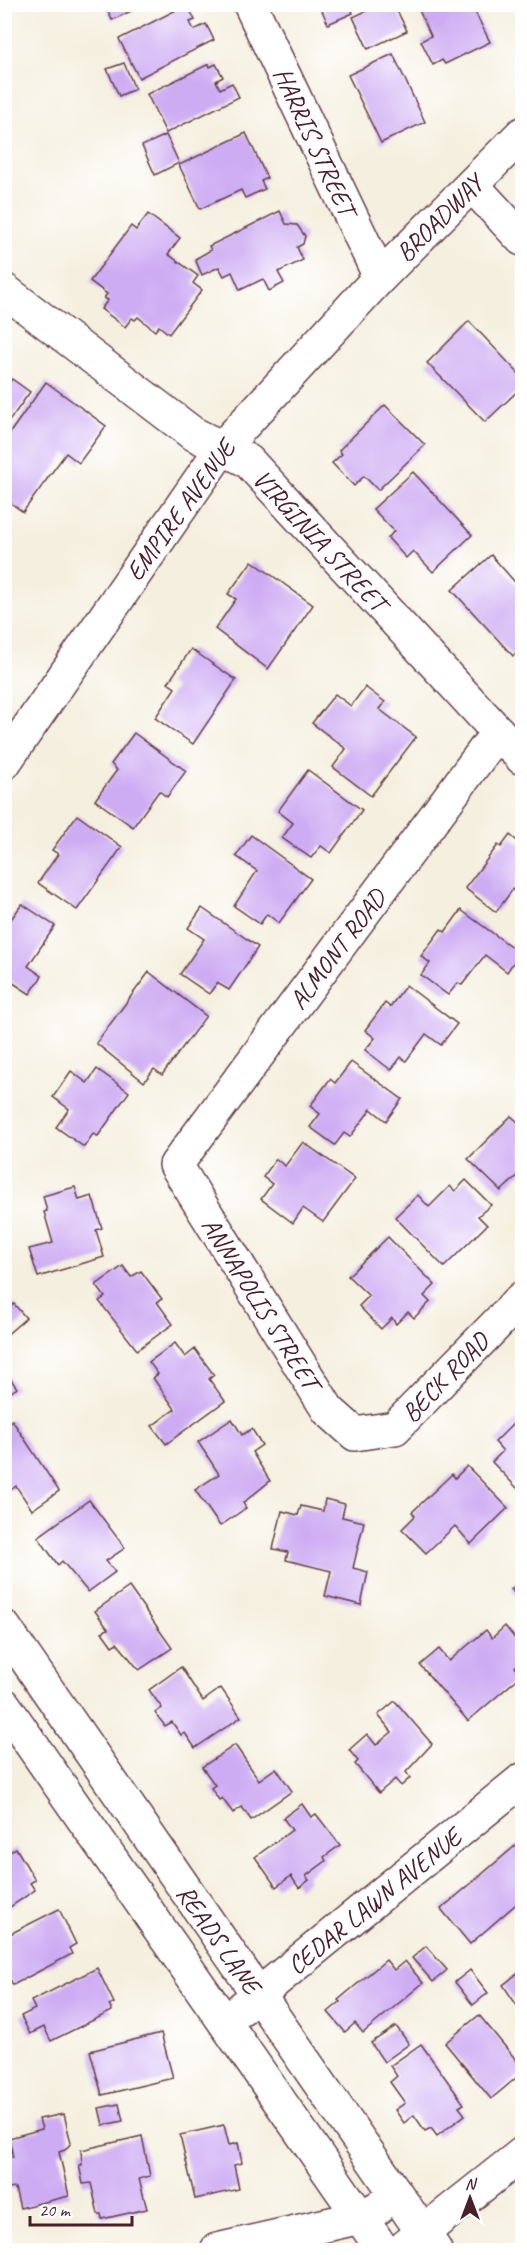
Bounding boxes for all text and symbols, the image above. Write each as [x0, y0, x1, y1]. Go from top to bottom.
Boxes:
street label: HARRIS STREET [266, 62, 366, 226]
street label: BROADWAY [389, 165, 493, 269]
street label: EMPIRE AVENUE [118, 431, 245, 587]
street label: VIRGINIA STREET [246, 463, 398, 623]
street label: ALMONT ROAD [282, 880, 395, 1016]
street label: ANNAPOLIS STREET [194, 1211, 331, 1402]
street label: BECK ROAD [394, 1324, 498, 1429]
street label: CEDAR LAWN AVENUE [281, 1819, 471, 1982]
street label: READS LANE [169, 1878, 270, 2003]
north arrow [440, 2168, 500, 2228]
text: N [465, 2174, 478, 2194]
scale bar [30, 2189, 132, 2227]
text: 20 m [39, 2199, 72, 2221]

